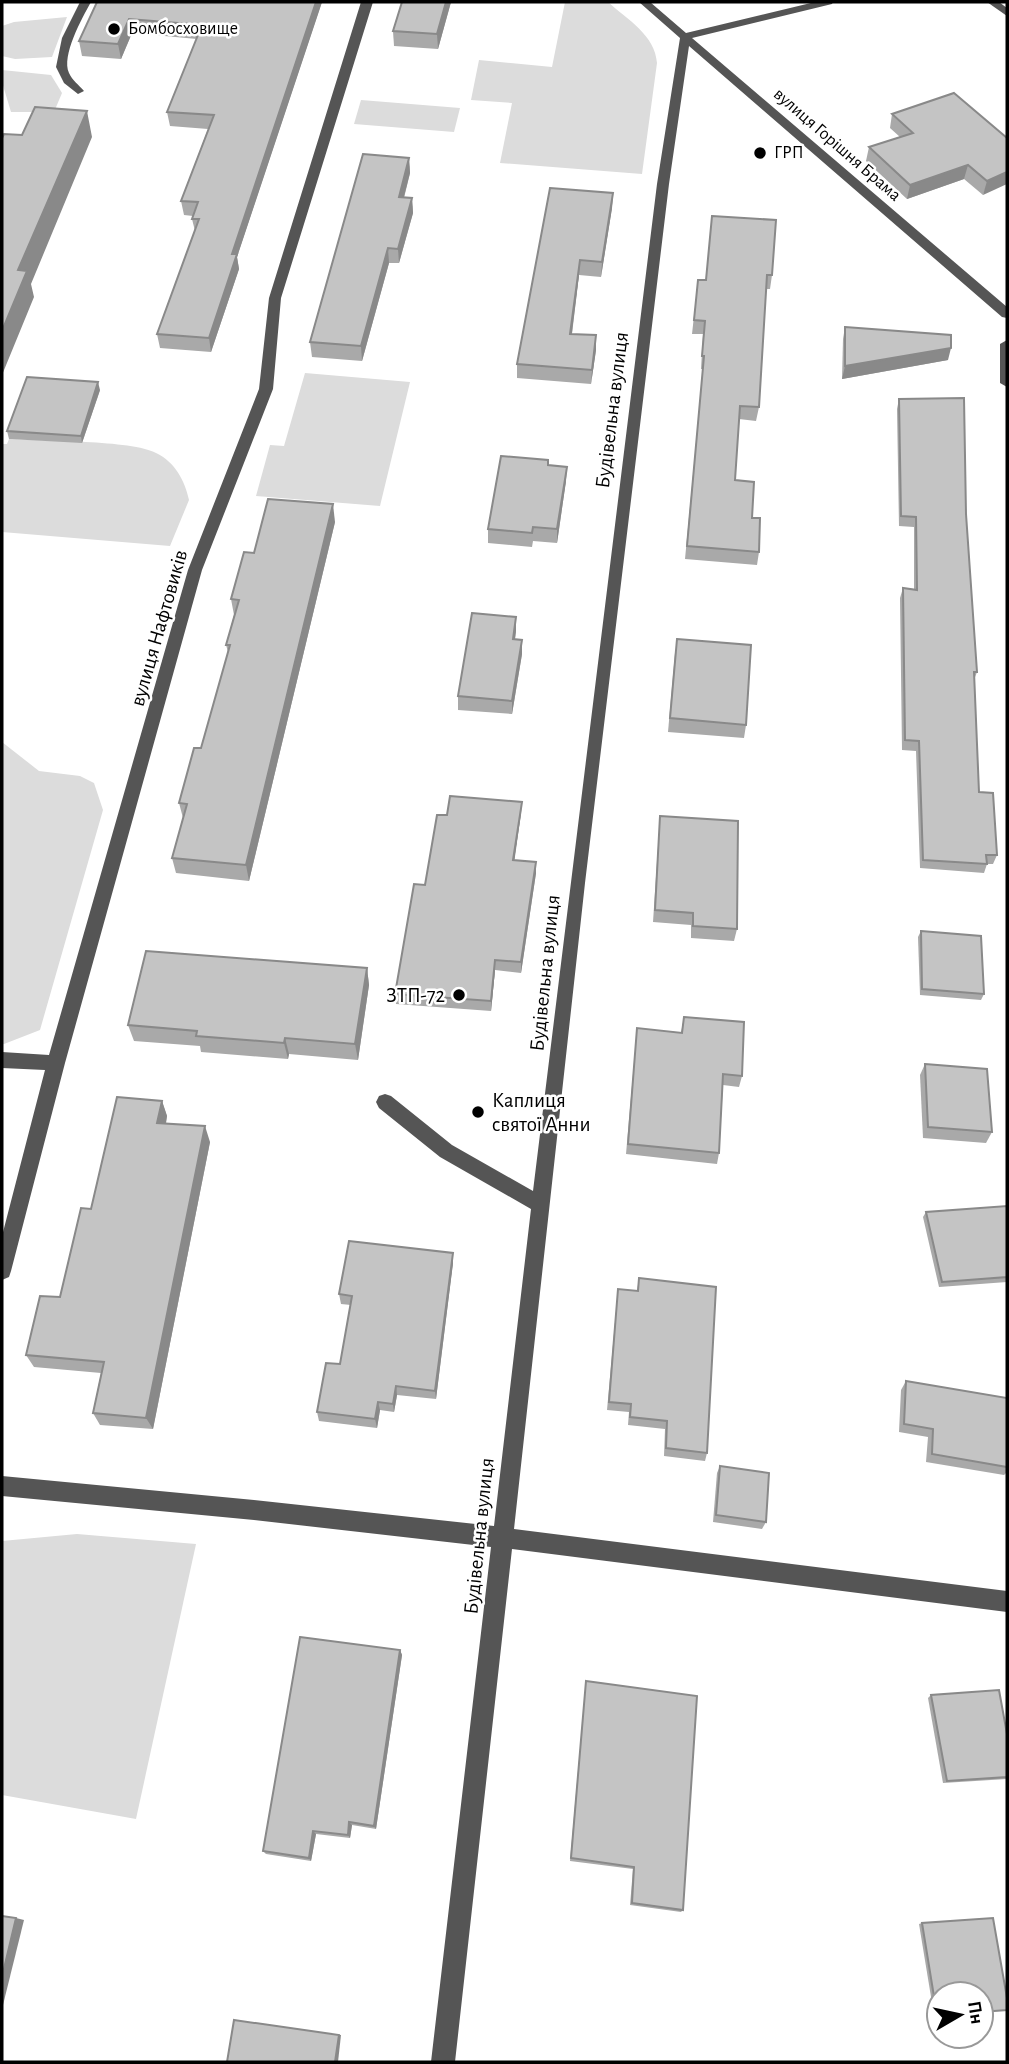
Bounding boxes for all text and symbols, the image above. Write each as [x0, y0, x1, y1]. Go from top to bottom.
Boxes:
place label: Бомбосховище [128, 19, 238, 38]
marker: Бомбосховище [106, 21, 122, 37]
street label: вулиця Горішня Брама [770, 85, 904, 205]
place label: ГРП [774, 144, 804, 162]
marker: ГРП [752, 145, 768, 161]
street label: Будівельна вулиця [592, 331, 632, 489]
street label: вулиця Нафтовиків [127, 547, 191, 709]
street label: Будівельна вулиця [526, 894, 564, 1052]
place label: ЗТП-72 [386, 985, 445, 1006]
marker: ЗТП-72 [451, 987, 467, 1003]
place label: Каплиця святої Анни [492, 1090, 591, 1135]
marker: Каплиця святої Анни [470, 1104, 486, 1120]
street label: Будівельна вулиця [460, 1457, 498, 1615]
north arrow [925, 1980, 995, 2050]
text: Пн [964, 2000, 987, 2026]

